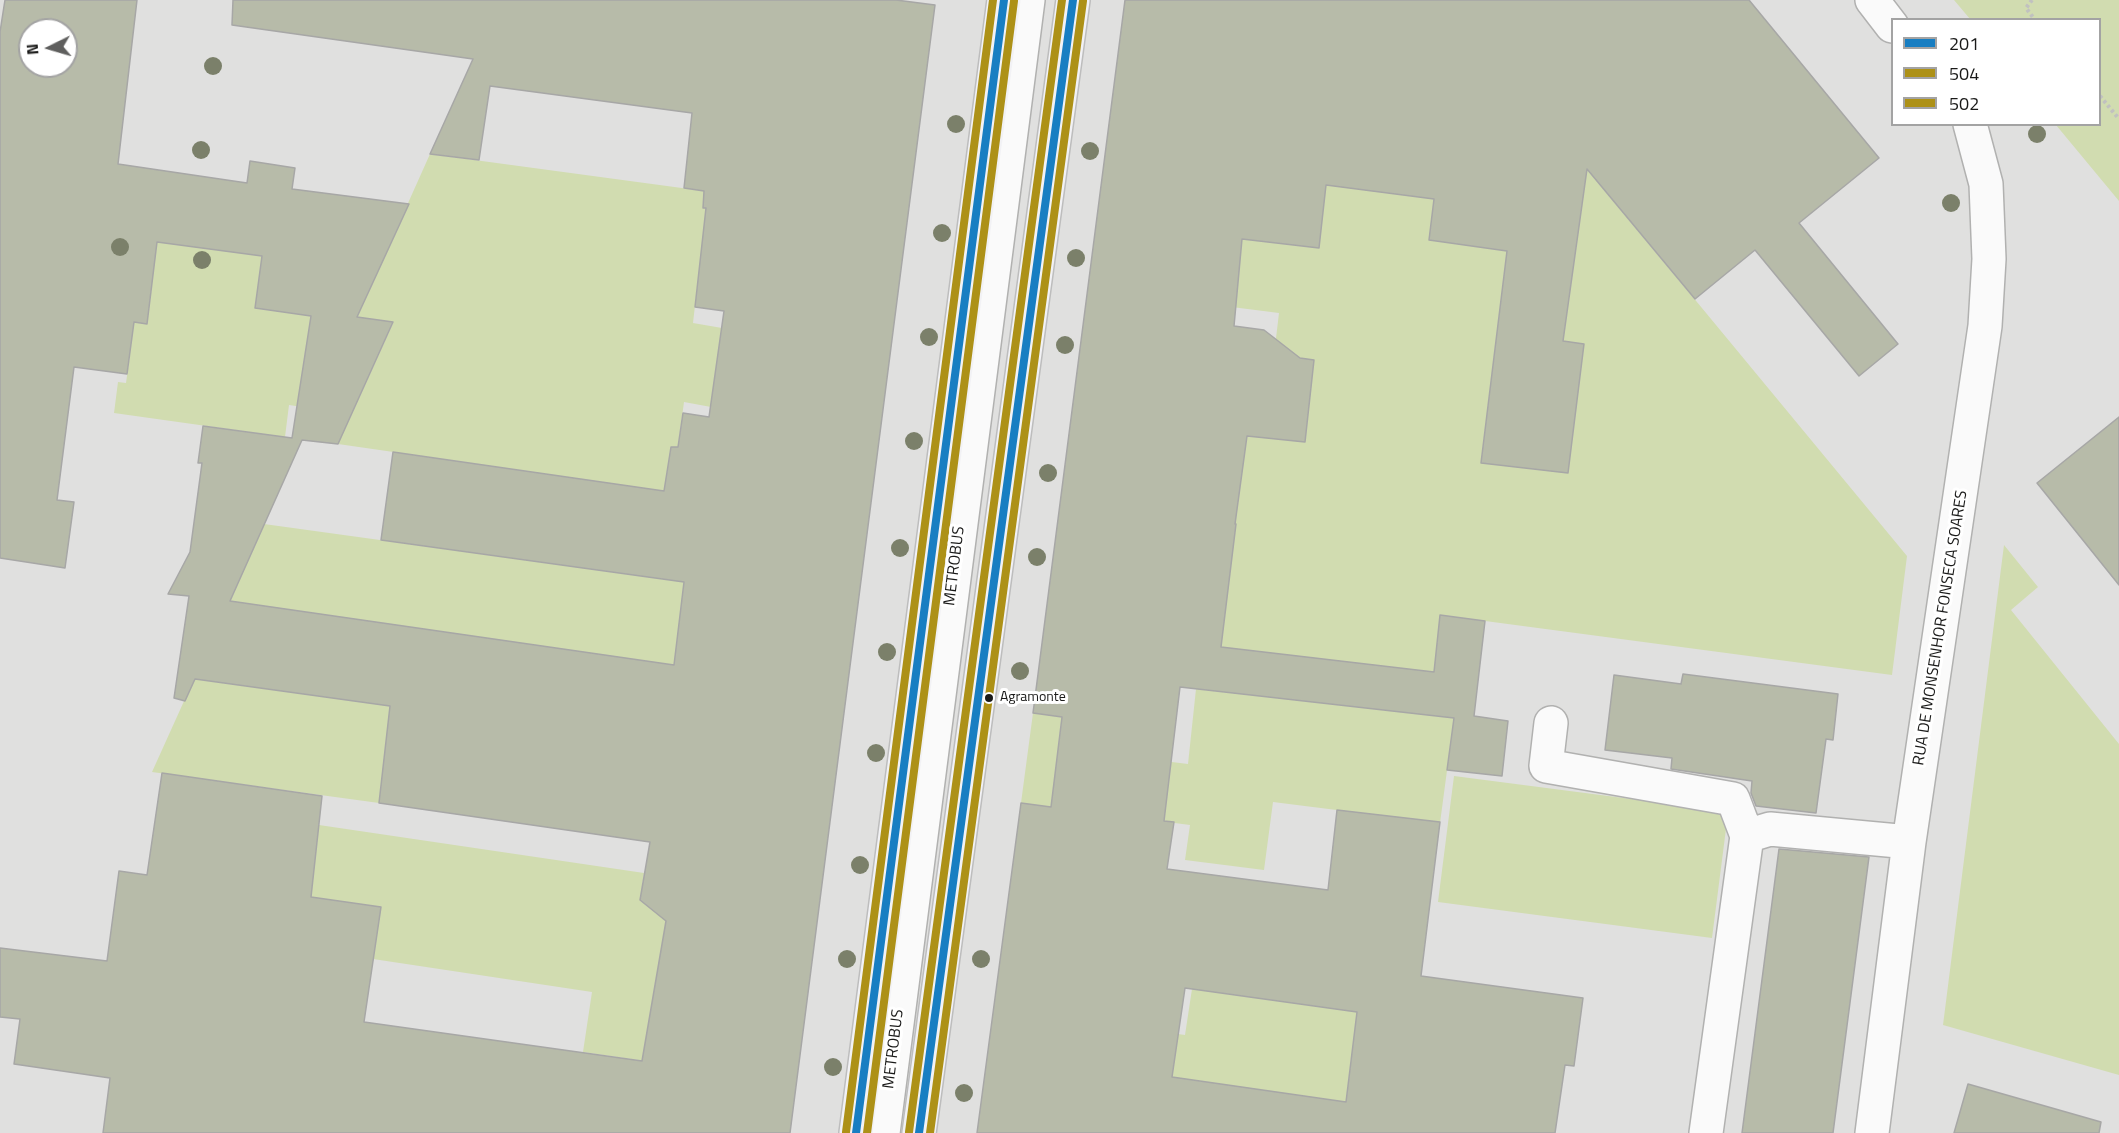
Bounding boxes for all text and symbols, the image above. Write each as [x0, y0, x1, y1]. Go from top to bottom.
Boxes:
north arrow [18, 18, 78, 78]
legend [1891, 18, 2101, 126]
text: 201 [1949, 30, 1979, 57]
text: N [20, 43, 44, 56]
text: 504 [1949, 60, 1979, 87]
text: 502 [1949, 90, 1979, 117]
street label: RUA DE MONSENHOR FONSECA SOARES [1910, 489, 1972, 767]
street label: METROBUS [941, 525, 969, 607]
place label: Agramonte [1000, 690, 1066, 706]
marker: Agramonte [983, 692, 995, 704]
street label: METROBUS [880, 1008, 908, 1090]

